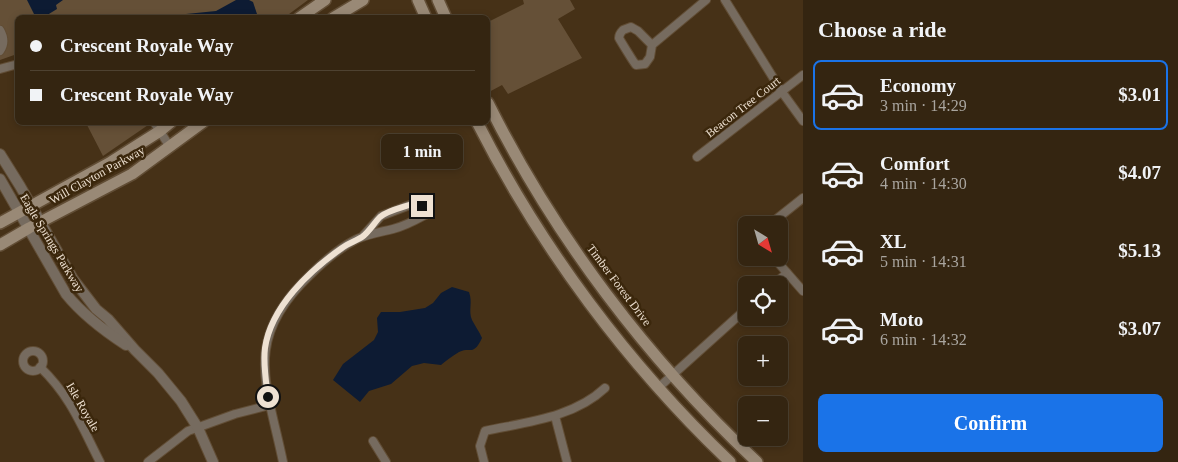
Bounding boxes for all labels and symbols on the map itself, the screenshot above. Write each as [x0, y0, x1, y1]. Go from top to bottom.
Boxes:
street label: Beacon Tree Court [703, 73, 784, 140]
callout: 1 min [381, 134, 463, 168]
street label: Will Clayton Parkway [47, 143, 147, 207]
street label: Eagle Springs Parkway [17, 191, 87, 295]
route end [411, 195, 433, 217]
north arrow [738, 216, 788, 266]
street label: Timber Forest Drive [584, 242, 654, 328]
street label: Isle Royale [63, 380, 103, 434]
route start [257, 386, 279, 408]

